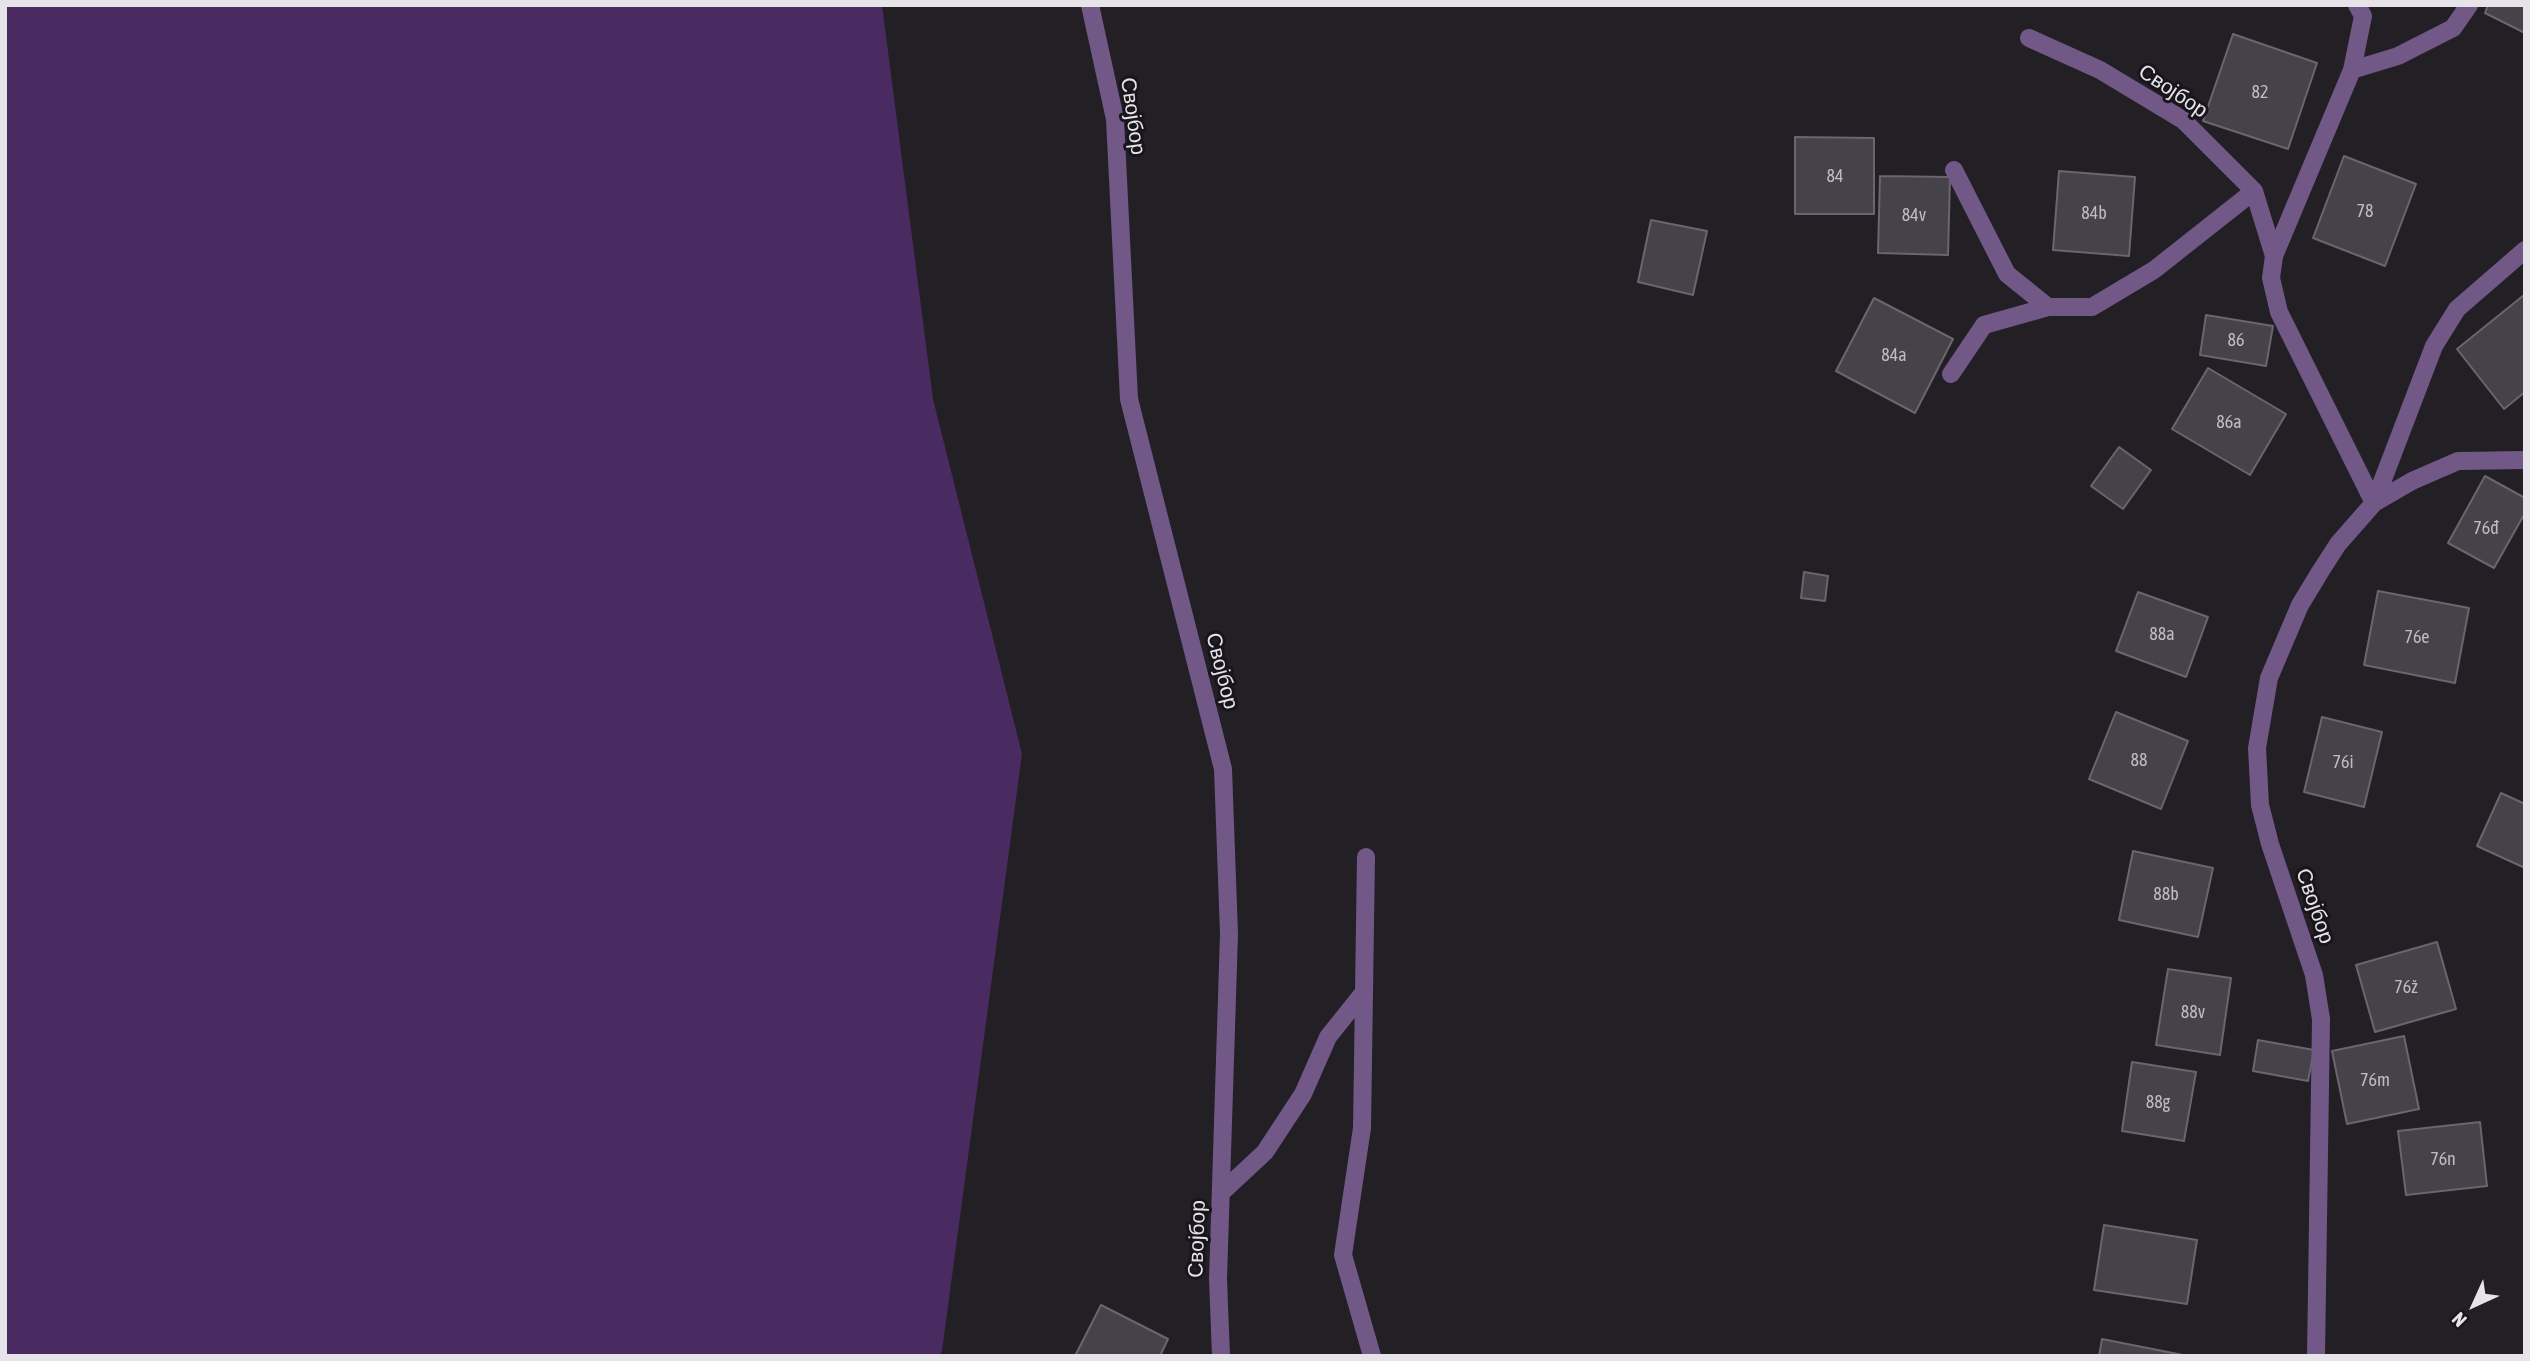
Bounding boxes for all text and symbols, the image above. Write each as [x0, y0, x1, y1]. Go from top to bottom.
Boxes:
street label: Својбор [2134, 59, 2212, 123]
street label: Својбор [1115, 76, 1151, 156]
house number: 82 [2252, 81, 2268, 103]
house number: 84 [1827, 165, 1843, 187]
house number: 78 [2357, 200, 2373, 222]
house number: 84b [2081, 202, 2107, 224]
house number: 84v [1902, 204, 1926, 226]
house number: 86 [2228, 329, 2244, 351]
house number: 84a [1881, 344, 1907, 366]
house number: 86a [2216, 411, 2242, 433]
house number: 76đ [2473, 517, 2499, 539]
house number: 88a [2149, 623, 2175, 645]
house number: 76e [2404, 626, 2430, 648]
street label: Својбор [1200, 630, 1244, 712]
house number: 88 [2131, 749, 2147, 771]
house number: 76i [2332, 751, 2354, 773]
street label: Својбор [2290, 865, 2340, 947]
house number: 88b [2153, 883, 2179, 905]
house number: 76ž [2394, 976, 2418, 998]
house number: 88v [2181, 1001, 2205, 1023]
house number: 76m [2360, 1069, 2390, 1091]
house number: 88g [2146, 1091, 2170, 1113]
house number: 76n [2430, 1148, 2456, 1170]
street label: Својбор [1183, 1200, 1211, 1278]
north arrow [2439, 1270, 2509, 1340]
text: N [2447, 1308, 2471, 1332]

